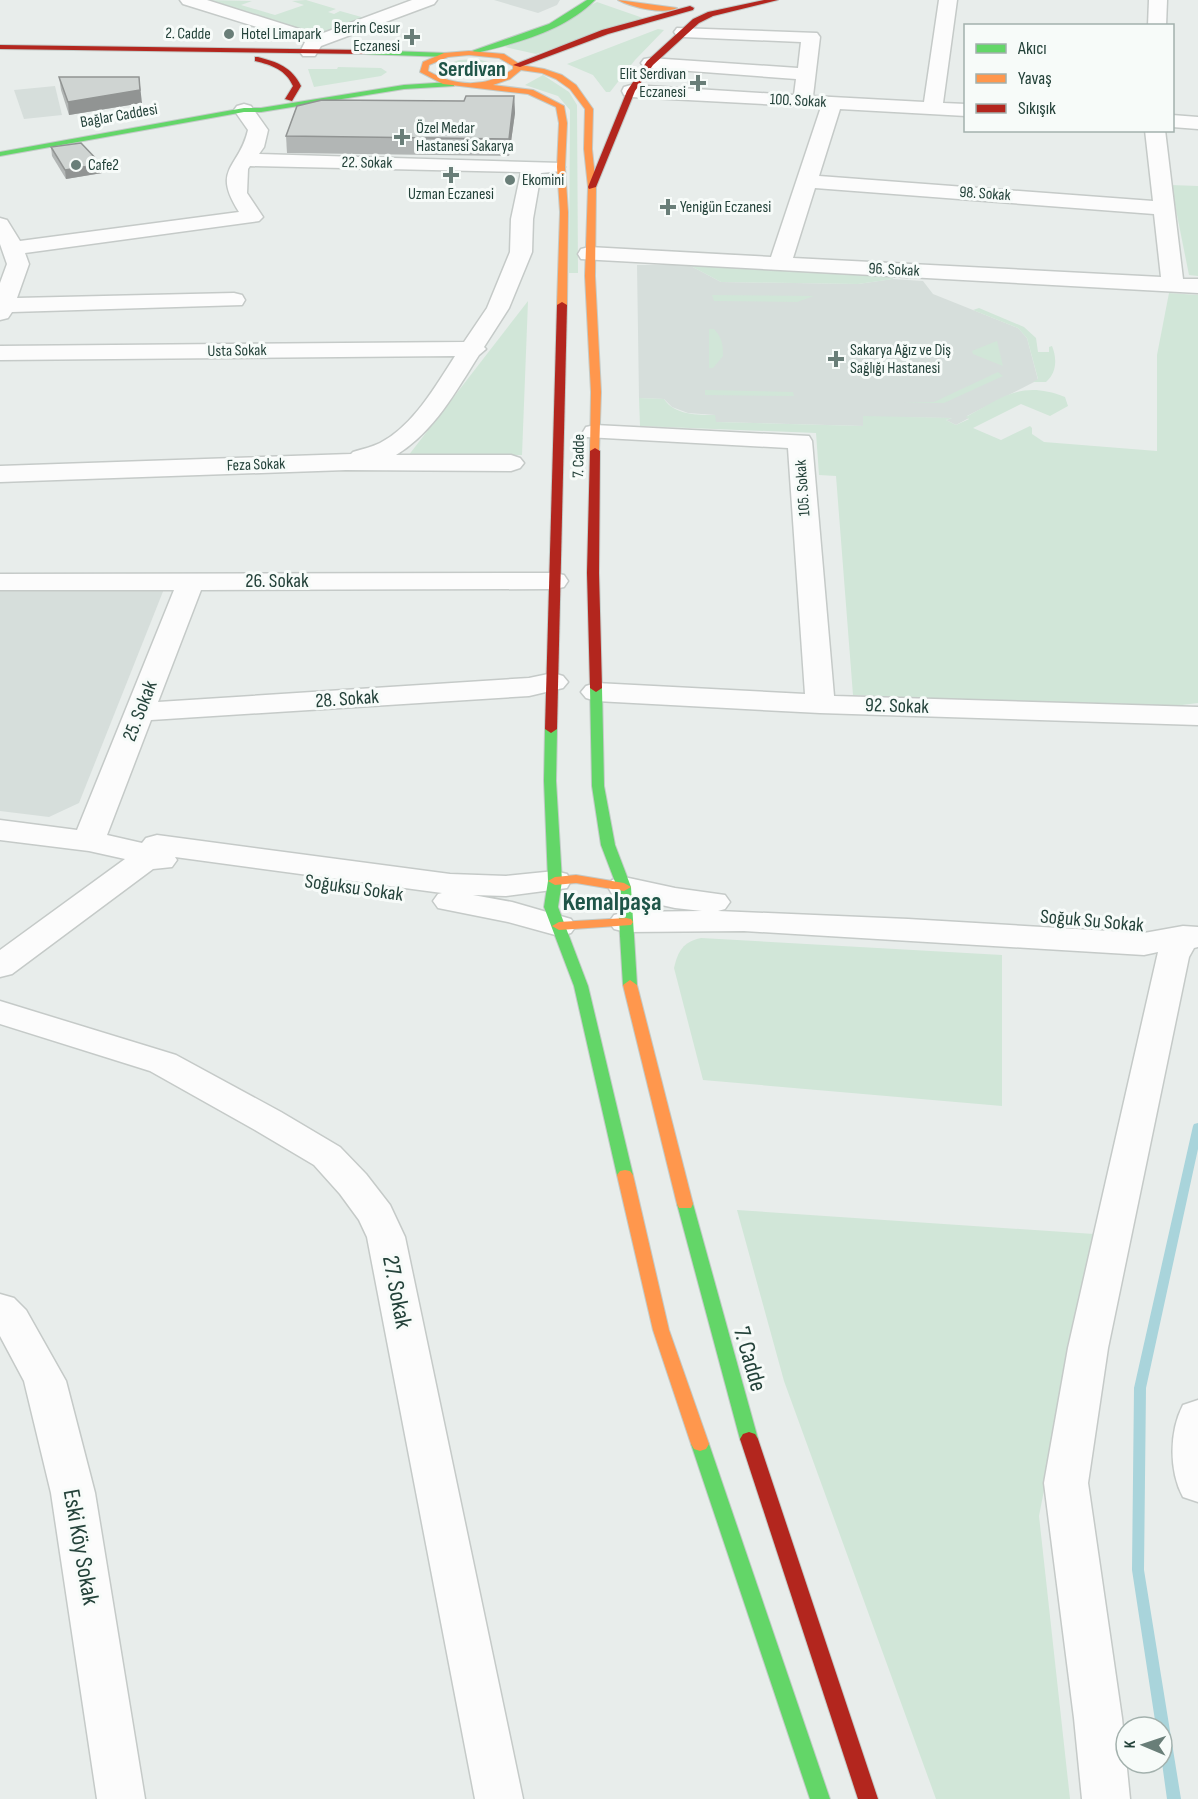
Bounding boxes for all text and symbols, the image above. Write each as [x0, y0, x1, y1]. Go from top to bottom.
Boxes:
place label: Berrin Cesur Eczanesi [334, 19, 400, 56]
street label: 2. Cadde [165, 24, 211, 44]
legend [964, 24, 1174, 132]
place label: Hotel Limapark [241, 25, 321, 44]
marker: Hotel Limapark [222, 27, 236, 41]
marker: Berrin Cesur Eczanesi [405, 30, 419, 44]
text: Akıcı [1017, 38, 1047, 59]
district label: Serdivan [438, 56, 506, 83]
place label: Elit Serdivan Eczanesi [619, 65, 686, 102]
text: Yavaş [1018, 68, 1052, 89]
marker: Elit Serdivan Eczanesi [691, 76, 705, 90]
street label: 100. Sokak [769, 90, 827, 112]
text: Sıkışık [1018, 98, 1056, 119]
street label: Bağlar Caddesi [79, 100, 159, 132]
place label: Özel Medar Hastanesi Sakarya [416, 119, 514, 156]
marker: Özel Medar Hastanesi Sakarya [393, 128, 411, 146]
street label: 22. Sokak [342, 153, 392, 173]
place label: Cafe2 [88, 156, 119, 175]
marker: Cafe2 [69, 158, 83, 172]
marker: Uzman Eczanesi [444, 168, 458, 182]
place label: Ekomini [522, 171, 564, 190]
marker: Ekomini [503, 173, 517, 187]
street label: 98. Sokak [959, 183, 1011, 205]
place label: Uzman Eczanesi [408, 185, 494, 204]
place label: Yenigün Eczanesi [680, 198, 771, 217]
marker: Yenigün Eczanesi [661, 200, 675, 214]
street label: 96. Sokak [868, 259, 920, 281]
street label: Usta Sokak [207, 341, 267, 361]
place label: Sakarya Ağız ve Diş Sağlığı Hastanesi [850, 341, 951, 378]
marker: Sakarya Ağız ve Diş Sağlığı Hastanesi [827, 350, 845, 368]
street label: 7. Cadde [569, 434, 589, 478]
street label: Feza Sokak [226, 454, 286, 476]
street label: 105. Sokak [792, 459, 814, 517]
street label: 26. Sokak [245, 569, 309, 593]
street label: 25. Sokak [118, 677, 163, 745]
street label: 28. Sokak [314, 685, 380, 713]
street label: 92. Sokak [865, 693, 930, 719]
street label: Soğuksu Sokak [303, 869, 405, 907]
district label: Kemalpaşa [562, 887, 662, 918]
street label: Soğuk Su Sokak [1039, 905, 1145, 938]
street label: 27. Sokak [376, 1253, 418, 1331]
street label: 7. Cadde [727, 1323, 773, 1395]
street label: Eski Köy Sokak [57, 1487, 105, 1607]
north arrow [1114, 1715, 1174, 1775]
text: K [1121, 1740, 1140, 1749]

